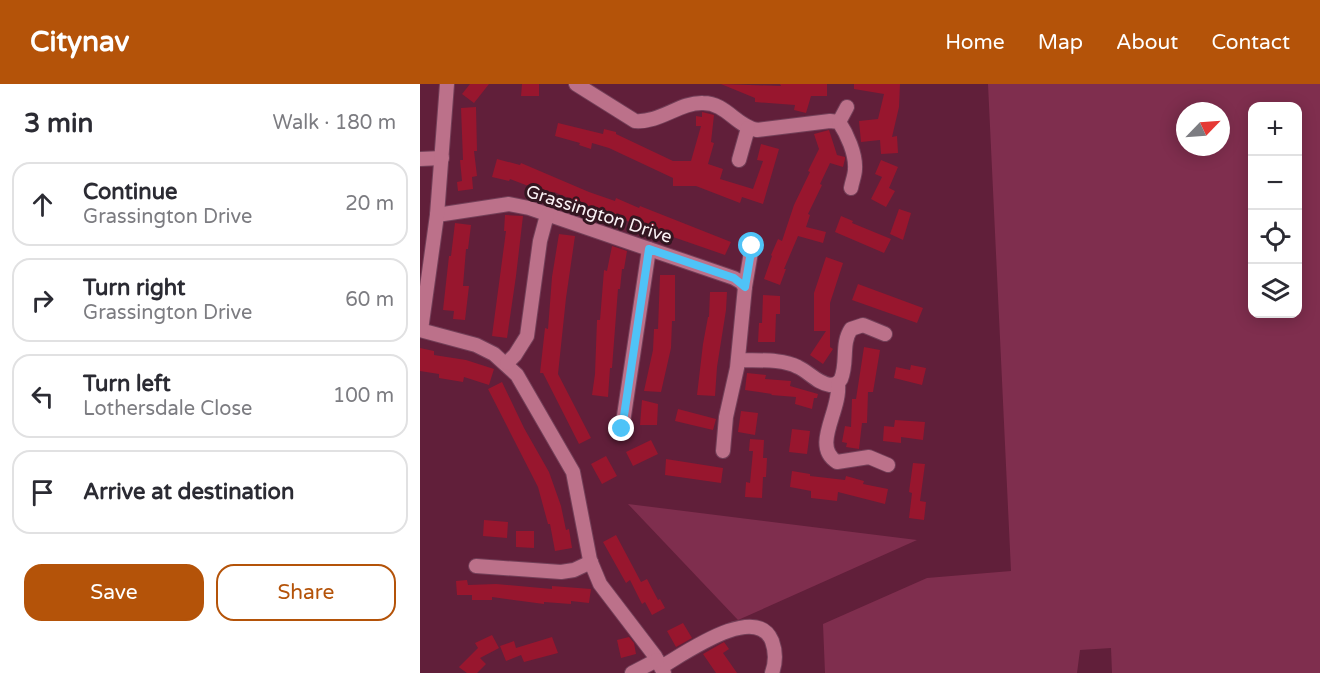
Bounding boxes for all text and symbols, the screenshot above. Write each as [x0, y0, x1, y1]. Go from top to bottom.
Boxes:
text: Citynav [30, 25, 129, 59]
text: Home [945, 30, 1005, 55]
text: Map [1038, 30, 1083, 55]
text: About [1116, 30, 1178, 55]
text: Contact [1211, 30, 1290, 55]
north arrow [1176, 102, 1230, 156]
map controls [1248, 102, 1302, 318]
button: + [1248, 102, 1302, 156]
text: 3 min [24, 108, 93, 139]
text: Walk · 180 m [273, 111, 396, 135]
button: − [1248, 156, 1302, 210]
text: Continue [83, 179, 178, 205]
street label: Grassington Drive [523, 180, 675, 248]
icon: ahead [26, 188, 59, 221]
text: 20 m [345, 192, 394, 216]
text: Grassington Drive [83, 205, 252, 229]
button: locate [1248, 210, 1302, 264]
route start [738, 232, 764, 258]
button: layers [1248, 264, 1302, 318]
text: Turn right [83, 275, 185, 301]
icon: right [26, 284, 59, 317]
text: 60 m [345, 288, 394, 312]
text: Grassington Drive [83, 301, 252, 325]
text: Turn left [83, 371, 171, 397]
icon: left [26, 380, 59, 413]
text: 100 m [333, 384, 394, 408]
text: Lothersdale Close [83, 397, 252, 421]
route end [608, 415, 634, 441]
icon: arrive [26, 476, 59, 509]
text: Arrive at destination [83, 479, 294, 505]
button: Save [24, 564, 204, 621]
button: Share [216, 564, 396, 621]

